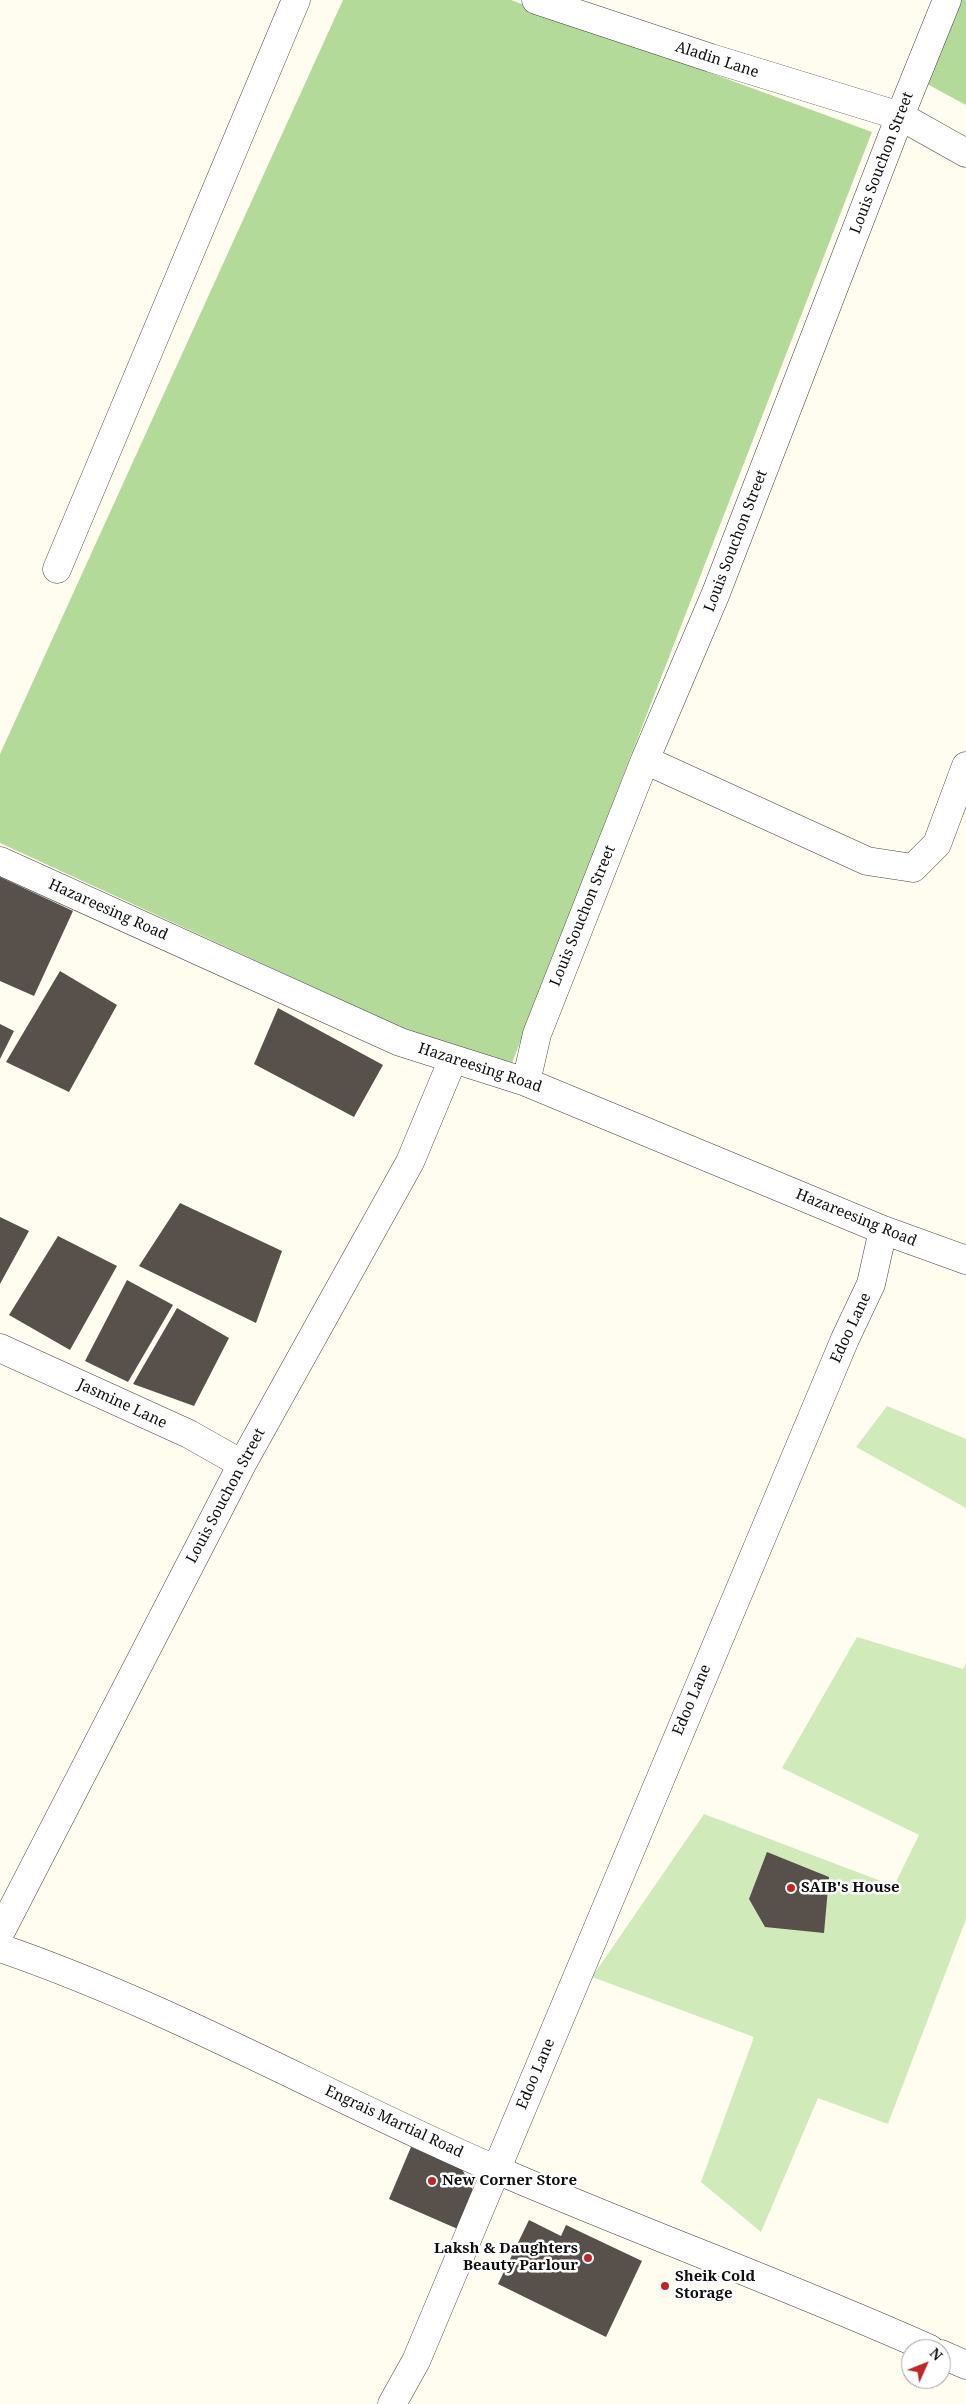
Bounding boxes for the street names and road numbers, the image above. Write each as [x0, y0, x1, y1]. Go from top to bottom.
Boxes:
street label: Aladin Lane [673, 38, 761, 82]
street label: Louis Souchon Street [847, 90, 917, 236]
street label: Louis Souchon Street [701, 468, 771, 614]
street label: Louis Souchon Street [547, 843, 619, 989]
street label: Hazareesing Road [45, 876, 171, 944]
street label: Hazareesing Road [416, 1040, 544, 1096]
street label: Hazareesing Road [793, 1186, 919, 1250]
street label: Edoo Lane [827, 1290, 875, 1366]
street label: Jasmine Lane [74, 1375, 170, 1433]
street label: Louis Souchon Street [183, 1425, 269, 1567]
street label: Edoo Lane [669, 1662, 715, 1738]
street label: Edoo Lane [513, 2036, 559, 2112]
street label: Engrais Martial Road [322, 2082, 466, 2162]

